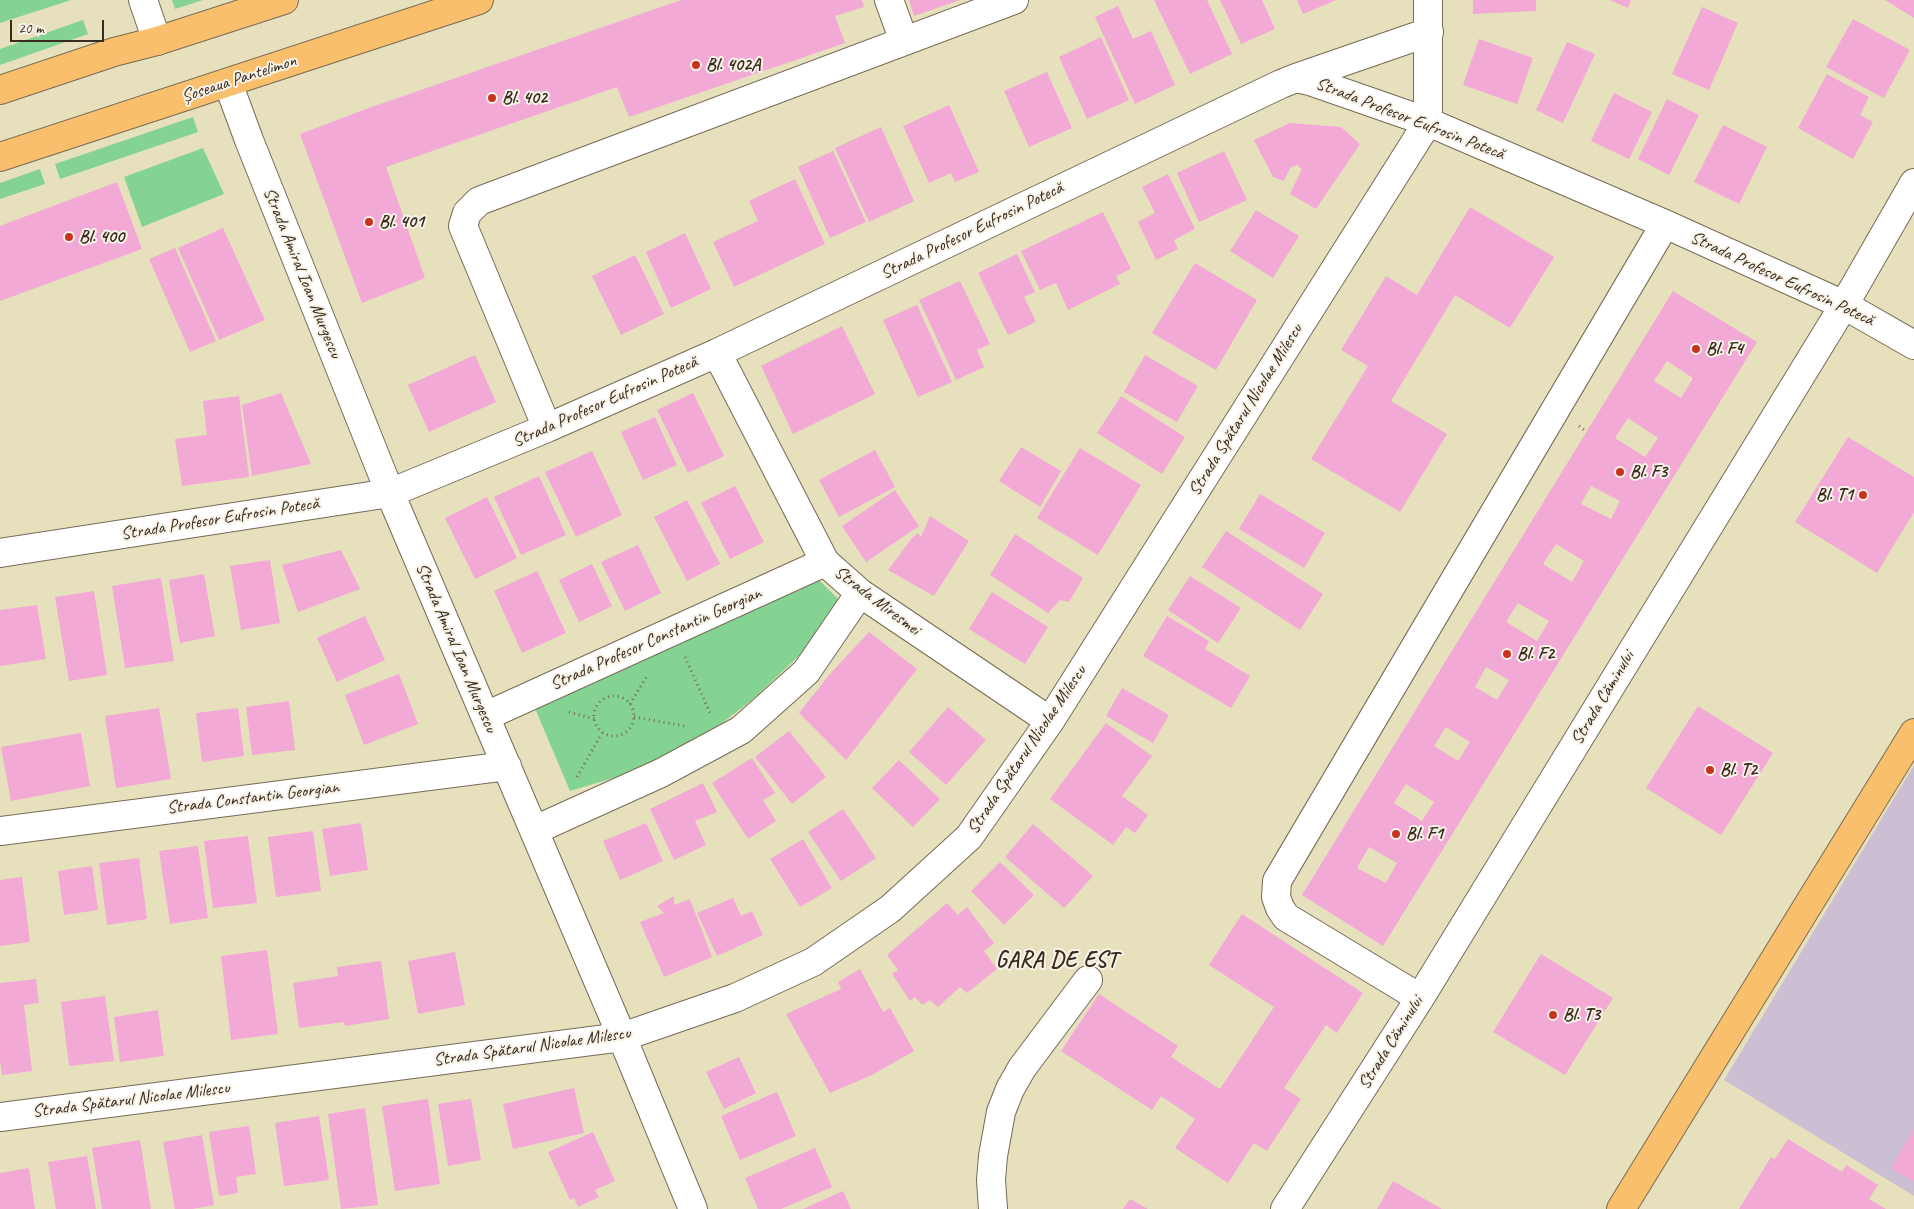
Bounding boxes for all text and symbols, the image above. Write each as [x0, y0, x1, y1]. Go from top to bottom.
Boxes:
scale bar [12, 10, 106, 42]
text: 20 m [18, 19, 44, 38]
street label: Șoseaua Pantelimon [179, 50, 299, 108]
place label: Bl. 402A [706, 54, 760, 76]
marker: Bl. 402A [690, 59, 702, 71]
street label: Strada Profesor Eufrosin Potecă [1313, 73, 1507, 165]
place label: Bl. 402 [502, 87, 547, 109]
marker: Bl. 402 [486, 92, 498, 104]
street label: Strada Profesor Eufrosin Potecă [877, 177, 1067, 285]
street label: Strada Amiral Ioan Murgescu [258, 185, 346, 361]
place label: Bl. 401 [379, 211, 424, 233]
marker: Bl. 401 [363, 216, 375, 228]
place label: Bl. 400 [79, 226, 124, 248]
street label: Strada Profesor Eufrosin Potecă [1687, 227, 1877, 331]
marker: Bl. 400 [63, 231, 75, 243]
street label: Strada Spătarul Nicolae Milescu [1184, 320, 1308, 500]
place label: Bl. F4 [1706, 338, 1743, 360]
marker: Bl. F4 [1690, 343, 1702, 355]
street label: Strada Profesor Eufrosin Potecă [509, 351, 701, 453]
place label: Bl. F3 [1630, 461, 1667, 483]
marker: Bl. F3 [1614, 466, 1626, 478]
place label: Bl. T1 [1816, 484, 1853, 506]
marker: Bl. T1 [1857, 489, 1869, 501]
street label: Strada Profesor Eufrosin Potecă [119, 493, 321, 545]
street label: Strada Amiral Ioan Murgescu [410, 560, 502, 736]
street label: Strada Miresmei [830, 562, 924, 640]
street label: Strada Profesor Constantin Georgian [547, 583, 765, 695]
place label: Bl. F2 [1517, 643, 1554, 665]
street label: Strada Căminului [1567, 647, 1639, 749]
marker: Bl. F2 [1501, 648, 1513, 660]
street label: Strada Spătarul Nicolae Milescu [963, 662, 1091, 838]
place label: Bl. T2 [1720, 759, 1757, 781]
marker: Bl. T2 [1704, 764, 1716, 776]
street label: Strada Constantin Georgian [166, 777, 340, 819]
place label: Bl. F1 [1406, 823, 1443, 845]
marker: Bl. F1 [1390, 828, 1402, 840]
district label: GARA DE EST [995, 948, 1119, 974]
street label: Strada Căminului [1354, 992, 1428, 1094]
place label: Bl. T3 [1563, 1004, 1600, 1026]
marker: Bl. T3 [1547, 1009, 1559, 1021]
street label: Strada Spătarul Nicolae Milescu [432, 1022, 632, 1072]
street label: Strada Spătarul Nicolae Milescu [31, 1077, 231, 1123]

